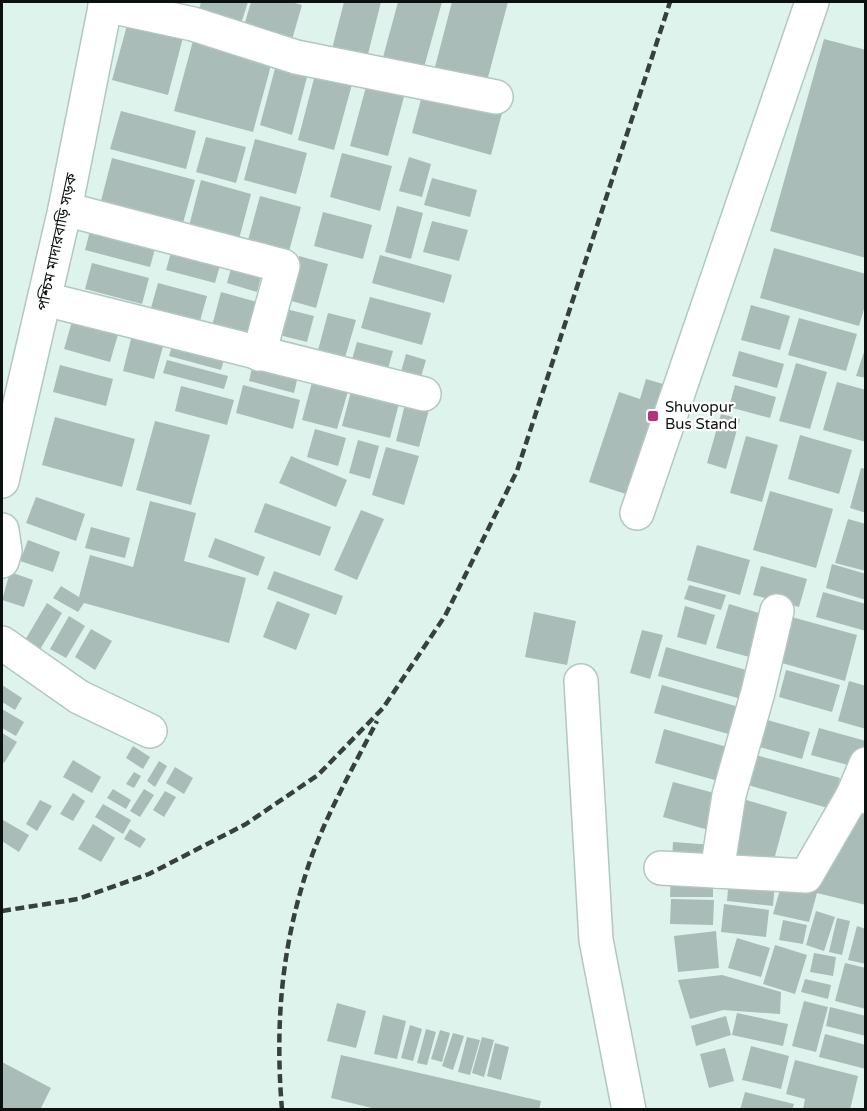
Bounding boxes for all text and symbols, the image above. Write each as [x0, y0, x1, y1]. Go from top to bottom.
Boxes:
street label: পশ্চিম মাদারবাড়ি সড়ক [34, 171, 81, 312]
place label: Shuvopur Bus Stand [665, 398, 737, 433]
marker: Shuvopur Bus Stand [646, 409, 660, 423]

